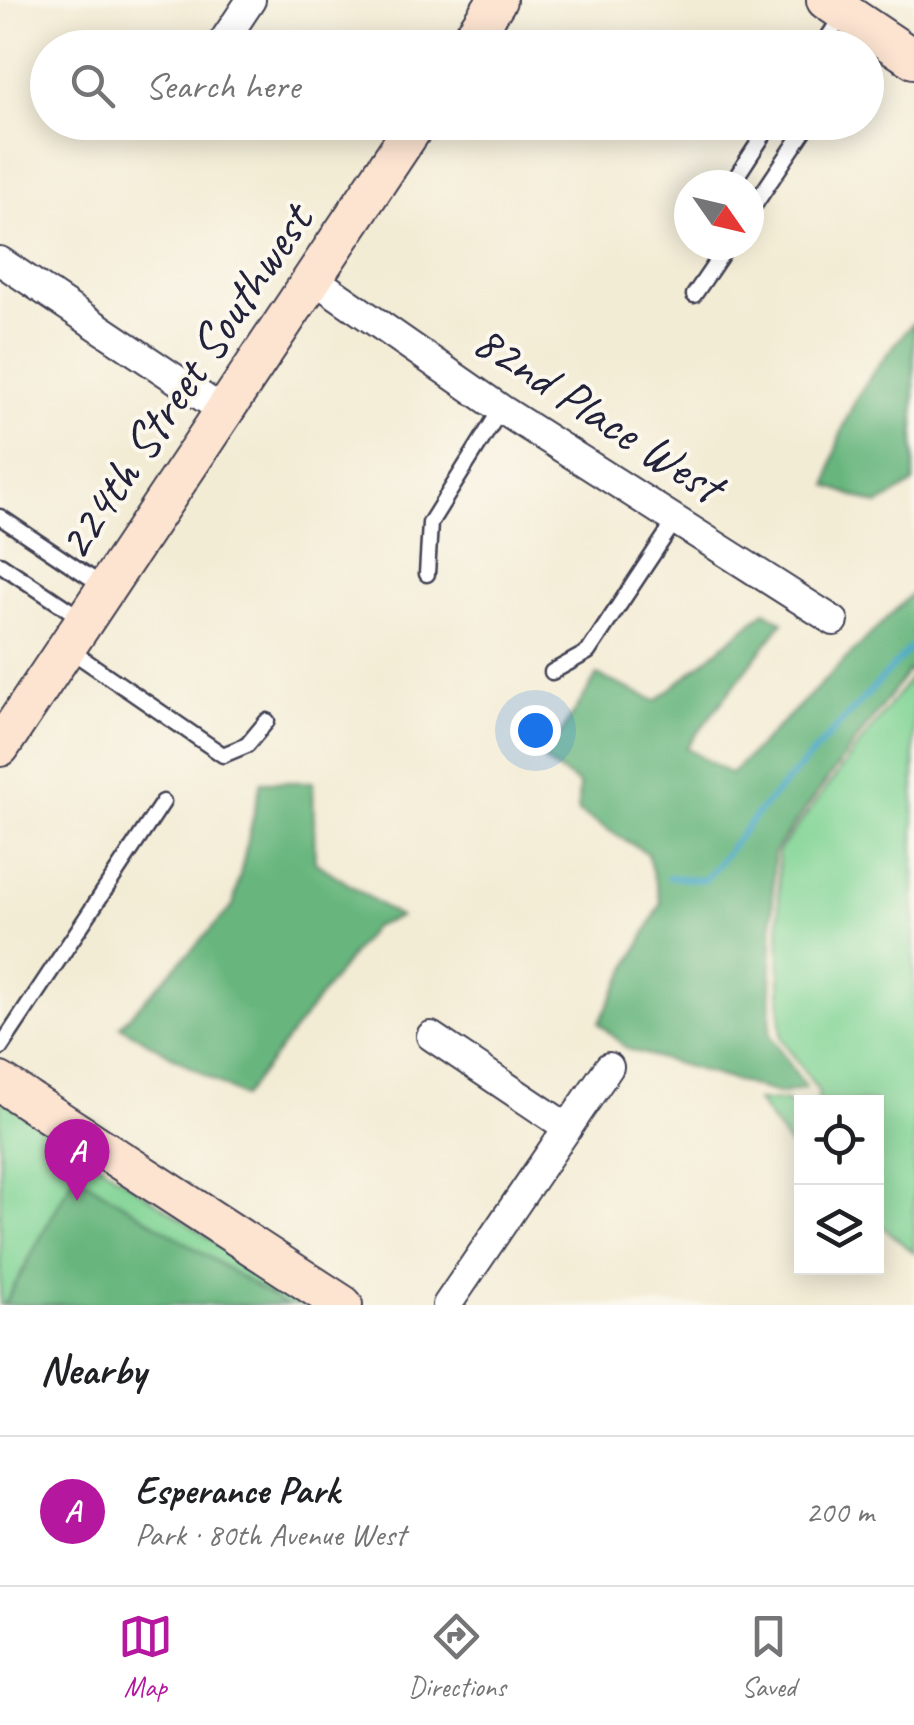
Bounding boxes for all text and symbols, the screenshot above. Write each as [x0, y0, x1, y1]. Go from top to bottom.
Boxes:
search box [30, 30, 884, 140]
icon: search [65, 58, 120, 113]
text: Search here [145, 62, 300, 109]
north arrow [674, 170, 764, 260]
street label: 224th Street Southwest [42, 189, 329, 572]
street label: 82nd Place West [461, 309, 740, 520]
your location [510, 705, 561, 756]
map controls [794, 1095, 884, 1275]
button: locate [794, 1095, 884, 1185]
pin: A [44, 1118, 110, 1201]
button: layers [794, 1185, 884, 1275]
text: Nearby [40, 1344, 146, 1397]
text: Esperance Park [135, 1467, 339, 1514]
text: A [64, 1491, 81, 1532]
text: 200 m [805, 1491, 874, 1532]
text: Park · 80th Avenue West [135, 1514, 406, 1555]
tab: Map [118, 1609, 173, 1704]
tab: Directions [408, 1609, 506, 1704]
tab: Saved [741, 1609, 796, 1704]

